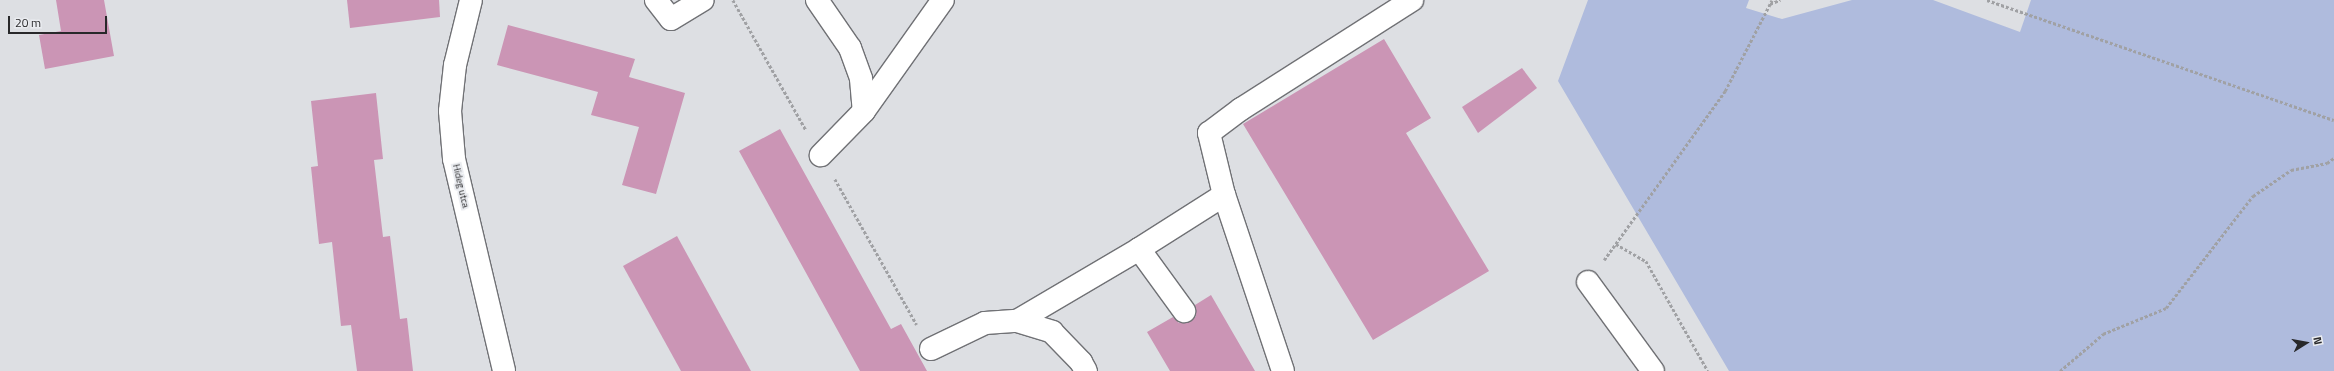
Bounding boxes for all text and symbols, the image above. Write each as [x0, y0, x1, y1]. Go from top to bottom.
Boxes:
scale bar [10, 8, 109, 34]
text: 20 m [15, 13, 41, 32]
street label: Hideg utca [450, 163, 472, 209]
north arrow [2286, 323, 2326, 363]
text: N [2309, 335, 2326, 346]

